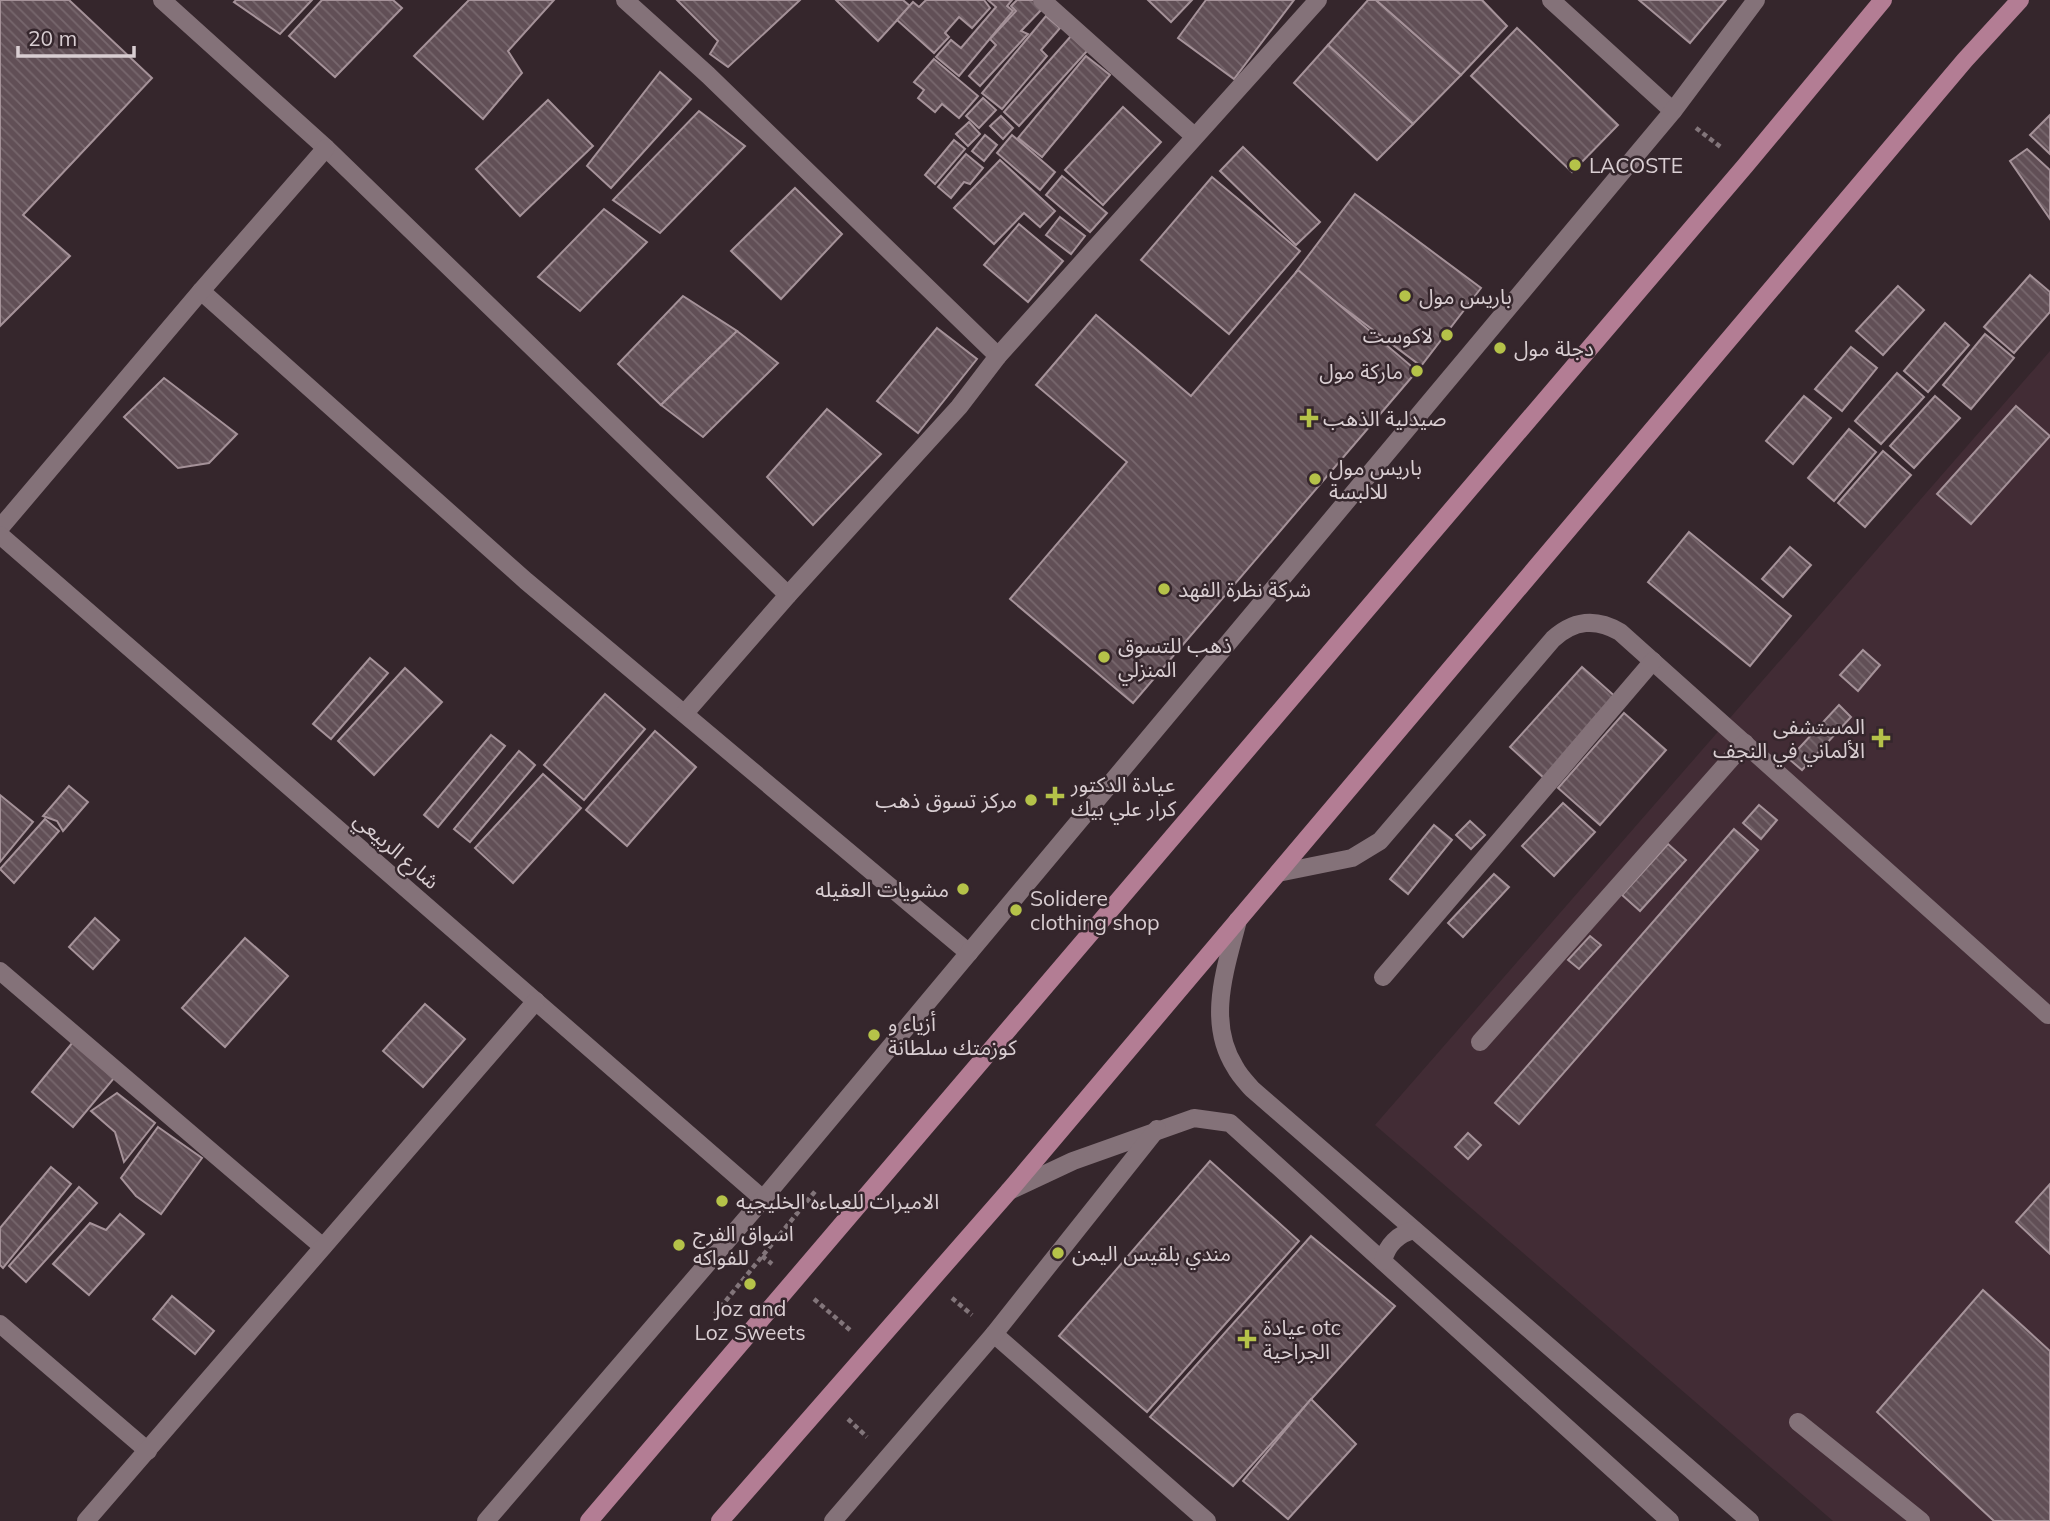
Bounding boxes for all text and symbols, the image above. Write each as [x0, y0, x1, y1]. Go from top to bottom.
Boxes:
scale bar [18, 14, 133, 58]
text: 20 m [28, 25, 77, 51]
place label: LACOSTE [1589, 152, 1683, 178]
marker: LACOSTE [1567, 157, 1583, 173]
place label: باريس مول [1419, 283, 1512, 309]
marker: باريس مول [1397, 288, 1413, 304]
place label: لاكوست [1363, 322, 1433, 348]
marker: لاكوست [1439, 327, 1455, 343]
place label: دجلة مول [1514, 335, 1594, 361]
marker: دجلة مول [1492, 340, 1508, 356]
place label: ماركة مول [1319, 358, 1403, 384]
marker: ماركة مول [1409, 363, 1425, 379]
place label: صيدلية الذهب [1323, 405, 1447, 431]
marker: صيدلية الذهب [1301, 410, 1317, 426]
place label: باريس مول للالبسة [1329, 454, 1422, 504]
marker: باريس مول للالبسة [1307, 471, 1323, 487]
place label: شركة نظرة الفهد [1178, 576, 1311, 602]
marker: شركة نظرة الفهد [1156, 581, 1172, 597]
place label: ذهب للتسوق المنزلي [1118, 632, 1232, 686]
marker: ذهب للتسوق المنزلي [1096, 649, 1112, 665]
place label: المستشفى الألماني في النجف [1713, 713, 1865, 767]
marker: المستشفى الألماني في النجف [1871, 728, 1891, 748]
place label: عيادة الدكتور كرار علي بيك [1070, 771, 1177, 825]
marker: عيادة الدكتور كرار علي بيك [1045, 786, 1065, 806]
place label: مركز تسوق ذهب [875, 787, 1017, 813]
marker: مركز تسوق ذهب [1023, 792, 1039, 808]
street label: شارع الربيعي [347, 806, 445, 897]
place label: مشويات العقيله [815, 876, 949, 902]
marker: مشويات العقيله [955, 881, 971, 897]
place label: Solidere clothing shop [1030, 885, 1160, 935]
marker: Solidere clothing shop [1008, 902, 1024, 918]
place label: أزياء و كوزمتك سلطانة [888, 1010, 1017, 1060]
marker: أزياء و كوزمتك سلطانة [866, 1027, 882, 1043]
place label: الاميرات للعباءه الخليجيه [736, 1188, 939, 1214]
marker: الاميرات للعباءه الخليجيه [714, 1193, 730, 1209]
place label: اسواق الفرج للفواكه [693, 1220, 794, 1270]
marker: اسواق الفرج للفواكه [671, 1237, 687, 1253]
place label: مندي بلقيس اليمن [1072, 1240, 1231, 1270]
marker: مندي بلقيس اليمن [1050, 1245, 1066, 1261]
marker: Joz and Loz Sweets [742, 1276, 758, 1292]
place label: Joz and Loz Sweets [694, 1295, 806, 1345]
place label: عيادة otc الجراحية [1263, 1314, 1341, 1364]
marker: عيادة otc الجراحية [1237, 1329, 1257, 1349]

